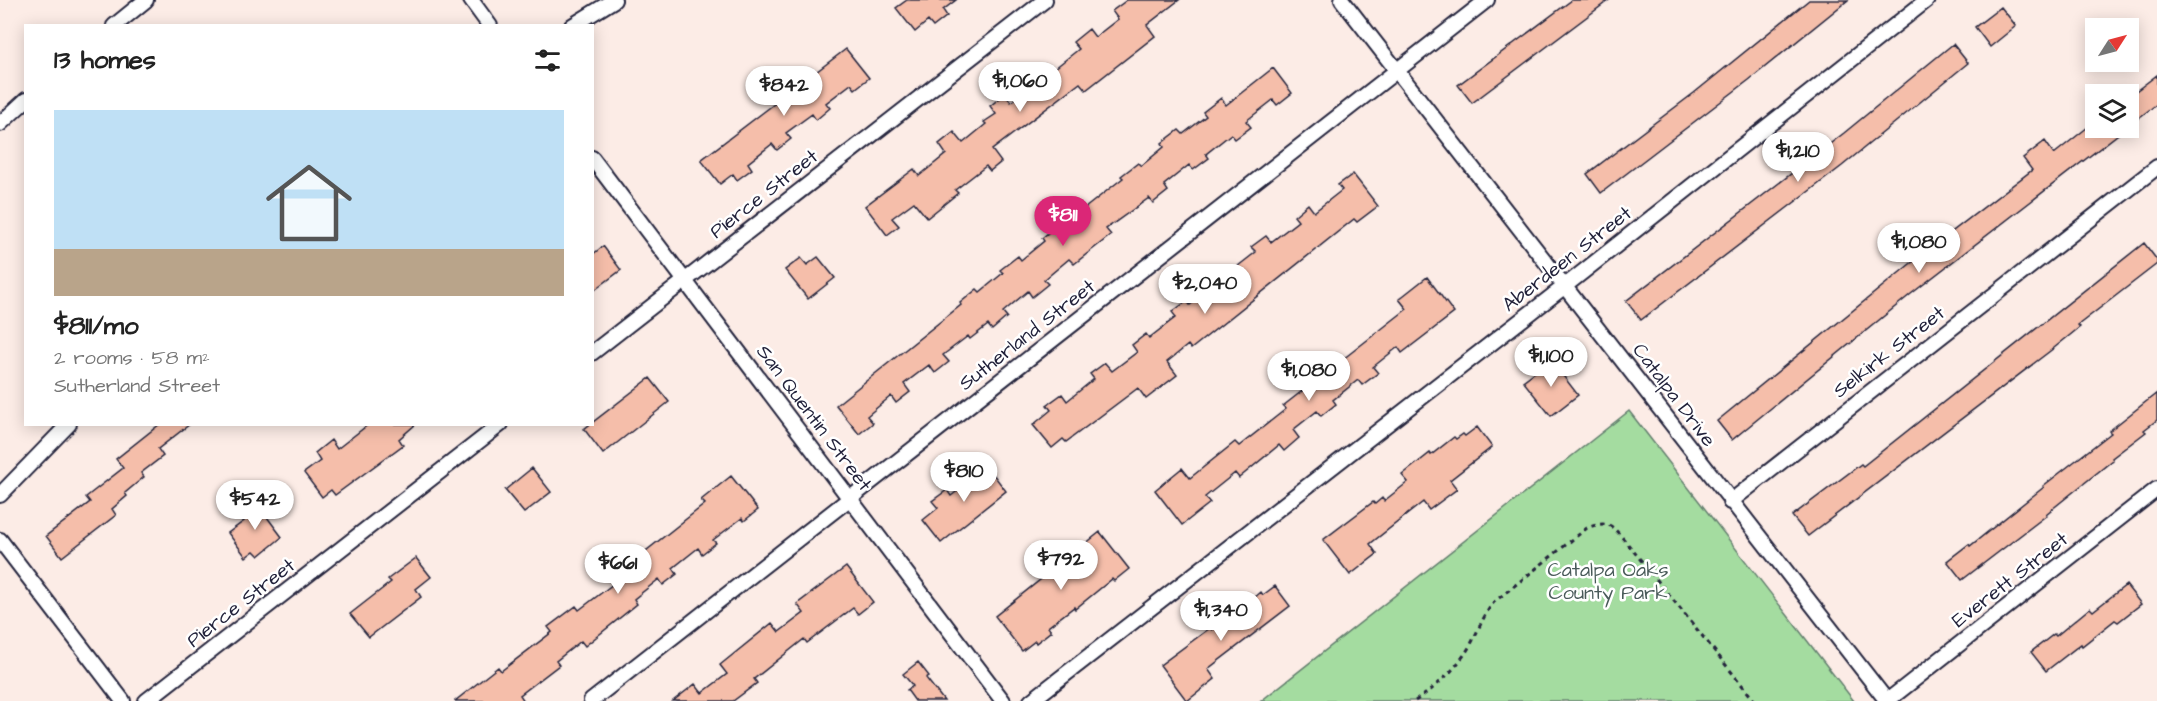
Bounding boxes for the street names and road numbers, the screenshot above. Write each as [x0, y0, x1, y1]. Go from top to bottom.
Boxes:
street label: Pierce Street [704, 143, 824, 245]
street label: Aberdeen Street [1496, 199, 1638, 319]
street label: Sutherland Street [953, 273, 1101, 397]
street label: Selkirk Street [1827, 299, 1951, 405]
street label: Catalpa Drive [1626, 337, 1722, 453]
street label: San Quentin Street [750, 339, 878, 497]
street label: Everett Street [1946, 526, 2074, 634]
street label: Pierce Street [181, 552, 301, 654]

